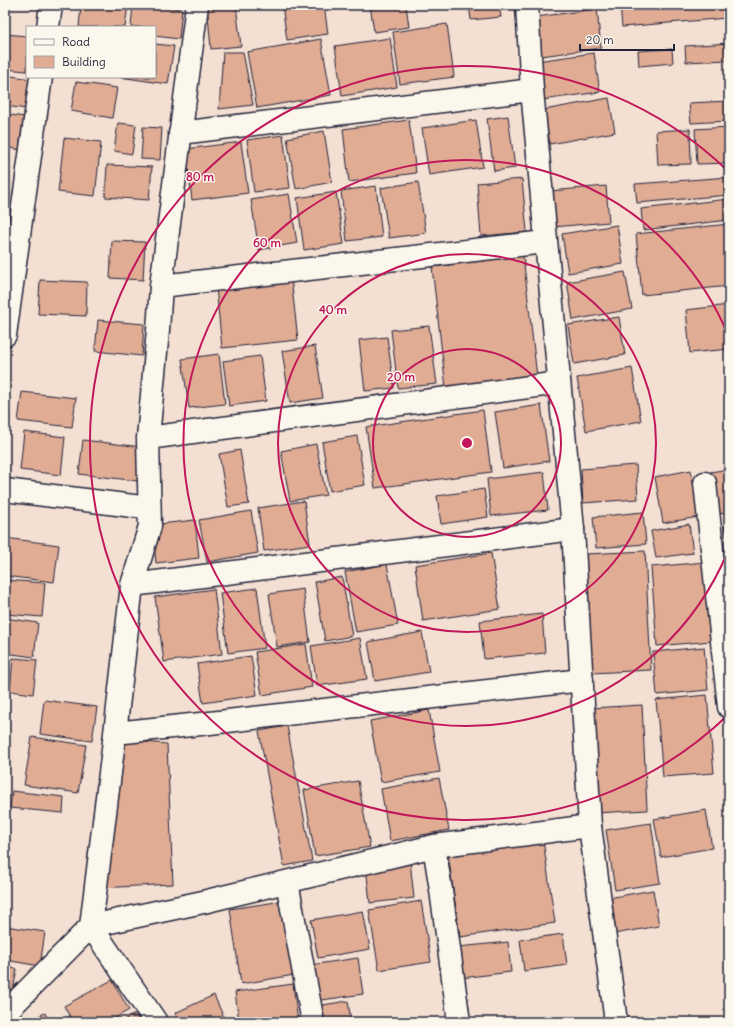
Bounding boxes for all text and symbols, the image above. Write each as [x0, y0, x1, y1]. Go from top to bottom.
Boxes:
legend [26, 26, 156, 78]
scale bar [580, 26, 674, 52]
text: 20 m [586, 32, 614, 47]
text: Road [62, 34, 90, 49]
text: Building [62, 54, 106, 69]
text: 80 m [186, 169, 215, 184]
text: 60 m [253, 235, 282, 250]
text: 40 m [319, 302, 348, 317]
text: 20 m [387, 369, 415, 384]
centre of rings [460, 436, 474, 450]

